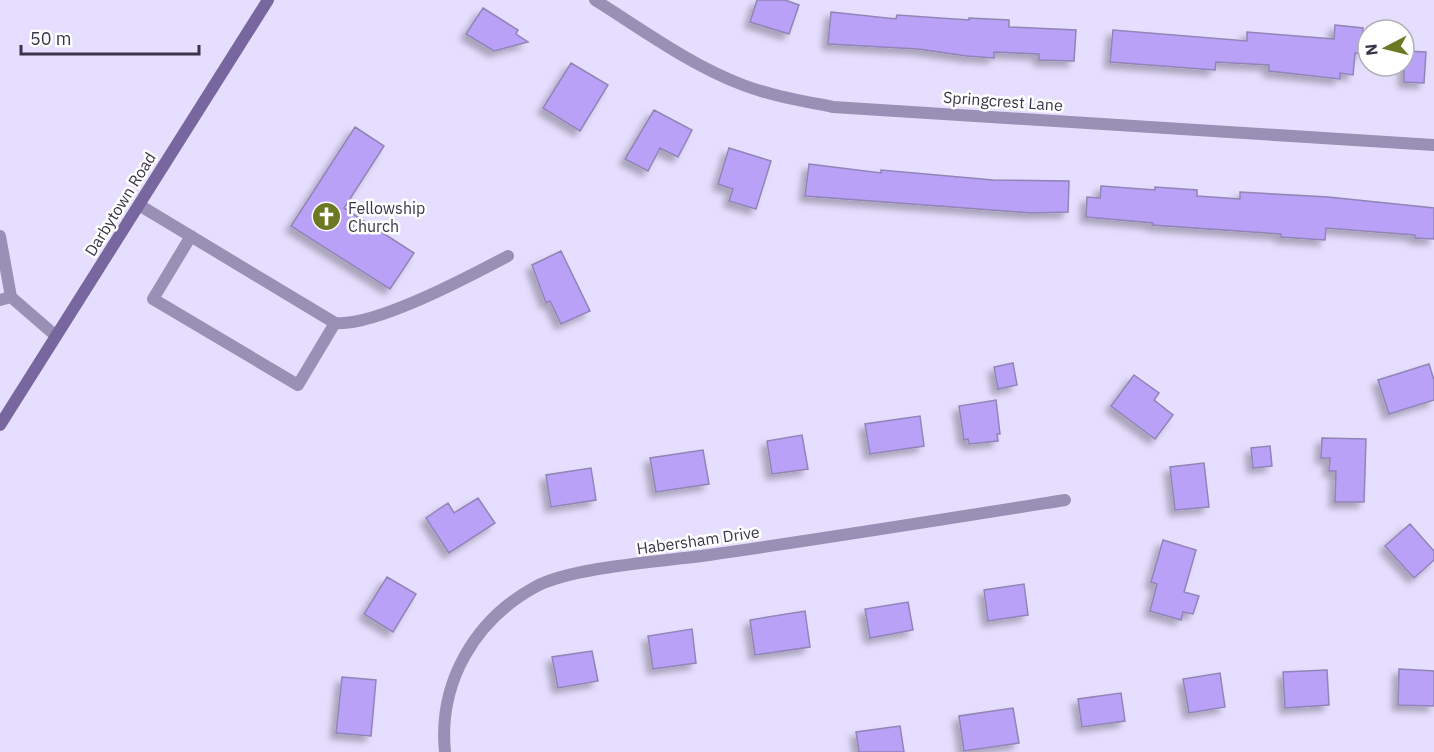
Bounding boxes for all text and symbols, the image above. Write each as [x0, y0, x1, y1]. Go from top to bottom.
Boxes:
scale bar [21, 18, 200, 56]
north arrow [1356, 18, 1416, 78]
text: 50 m [30, 27, 72, 50]
text: N [1360, 43, 1382, 57]
street label: Springcrest Lane [942, 87, 1064, 115]
street label: Darbytown Road [80, 148, 160, 260]
place label: Fellowship Church [348, 198, 425, 236]
church icon: Fellowship Church [311, 201, 343, 233]
street label: Habersham Drive [635, 521, 761, 559]

